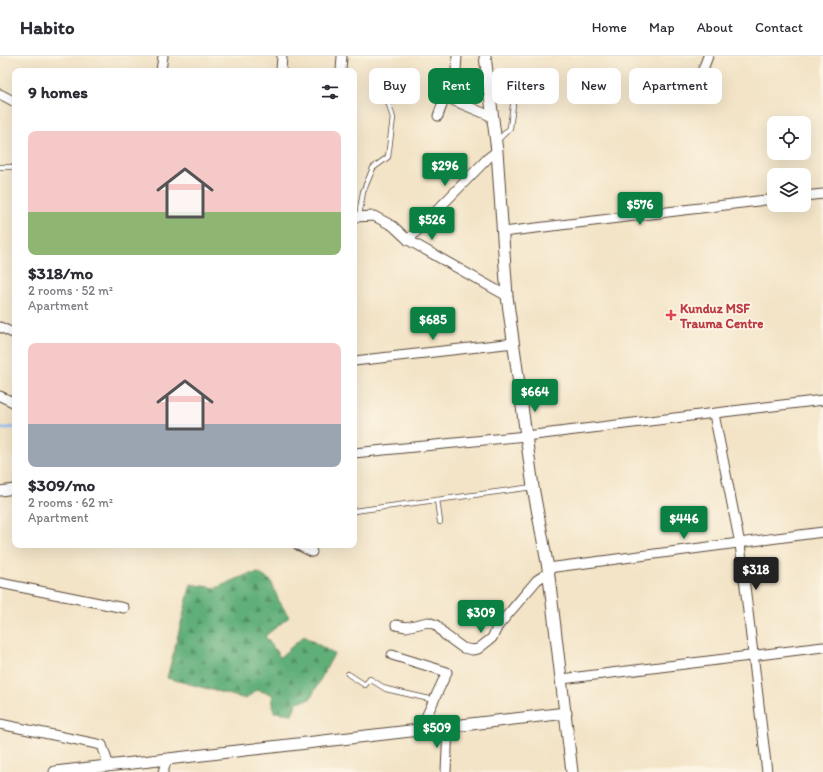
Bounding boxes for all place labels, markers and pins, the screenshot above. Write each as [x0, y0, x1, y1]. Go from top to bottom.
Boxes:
pin: $296 [421, 153, 469, 187]
pin: $576 [616, 192, 664, 226]
pin: $526 [408, 207, 456, 241]
place label: Kunduz MSF Trauma Centre [679, 301, 763, 331]
pin: $685 [409, 307, 457, 341]
marker: Kunduz MSF Trauma Centre [665, 309, 677, 321]
pin: $664 [511, 379, 559, 413]
pin: $446 [660, 506, 708, 540]
pin: $318 [732, 557, 780, 591]
pin: $309 [457, 600, 505, 634]
pin: $509 [413, 715, 461, 749]

